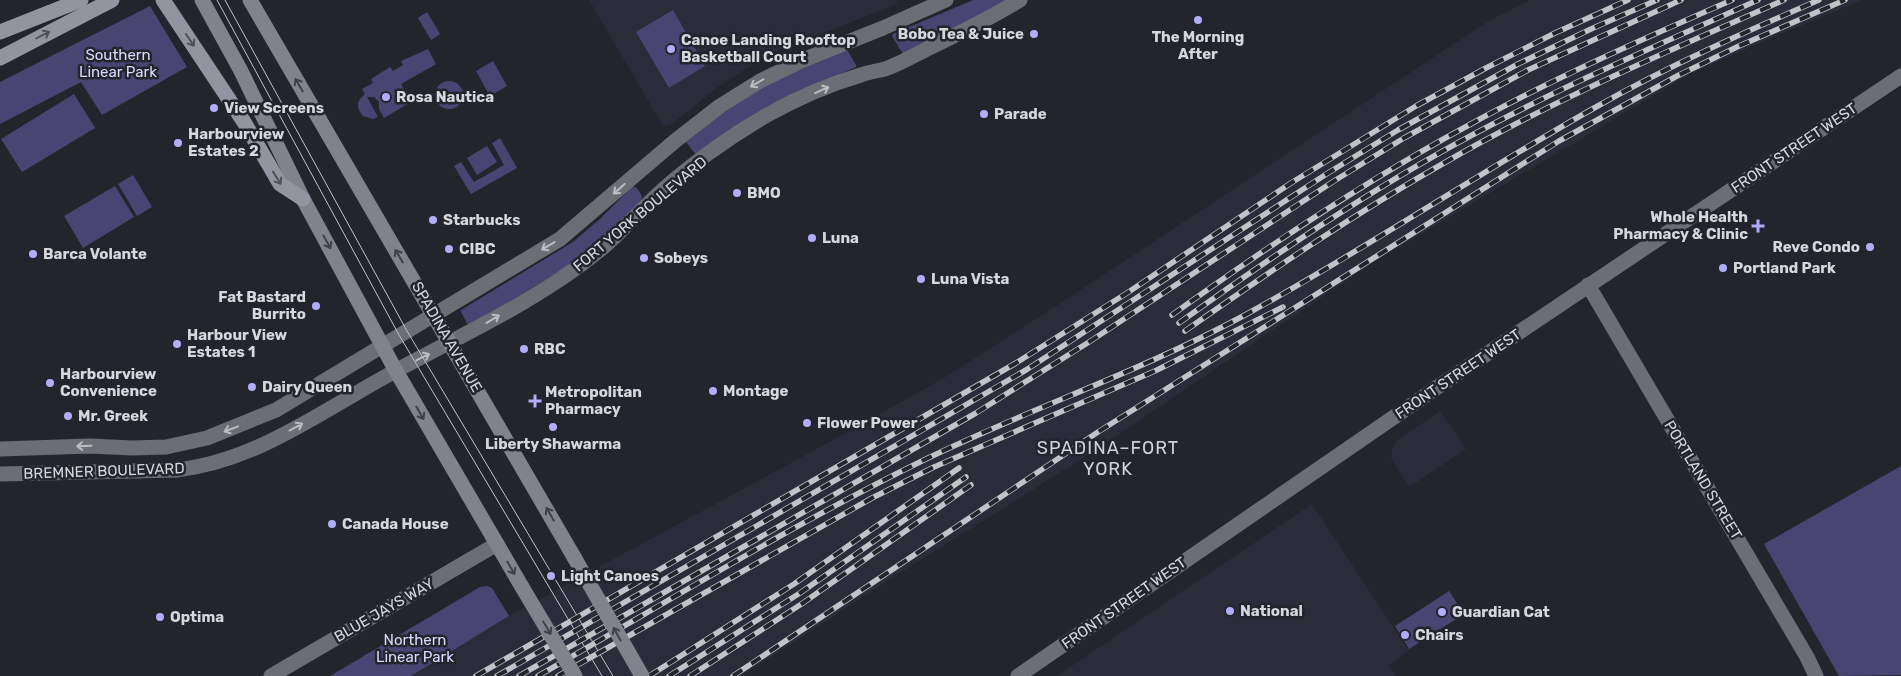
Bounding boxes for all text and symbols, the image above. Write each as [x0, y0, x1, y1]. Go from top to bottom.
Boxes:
marker: The Morning After [1192, 14, 1204, 26]
place label: Bobo Tea & Juice [898, 25, 1024, 43]
marker: Bobo Tea & Juice [1028, 28, 1040, 40]
place label: The Morning After [1152, 28, 1244, 63]
one-way arrow [36, 30, 51, 40]
place label: Canoe Landing Rooftop Basketball Court [681, 31, 856, 66]
one-way arrow [185, 33, 195, 47]
marker: Canoe Landing Rooftop Basketball Court [665, 43, 677, 55]
park label: Southern Linear Park [79, 46, 157, 81]
one-way arrow [294, 78, 304, 93]
one-way arrow [751, 78, 765, 88]
one-way arrow [814, 84, 829, 94]
place label: Rosa Nautica [396, 88, 494, 106]
marker: Rosa Nautica [380, 91, 392, 103]
place label: View Screens [224, 99, 324, 117]
street label: FRONT STREET WEST [1728, 99, 1861, 197]
marker: View Screens [208, 102, 220, 114]
place label: Parade [994, 105, 1047, 123]
marker: Parade [978, 108, 990, 120]
place label: Harbourview Estates 2 [188, 125, 285, 160]
marker: Harbourview Estates 2 [172, 137, 184, 149]
street label: FORT YORK BOULEVARD [569, 153, 711, 275]
one-way arrow [272, 170, 282, 184]
one-way arrow [613, 184, 626, 195]
place label: BMO [747, 184, 781, 202]
marker: BMO [731, 187, 743, 199]
place label: Whole Health Pharmacy & Clinic [1613, 208, 1748, 243]
place label: Starbucks [443, 211, 520, 229]
marker: Starbucks [427, 214, 439, 226]
marker: Whole Health Pharmacy & Clinic [1752, 220, 1764, 232]
place label: Luna [822, 229, 859, 247]
marker: Luna [806, 232, 818, 244]
one-way arrow [323, 234, 332, 249]
place label: Reve Condo [1772, 238, 1860, 256]
place label: CIBC [459, 240, 496, 258]
marker: Reve Condo [1864, 241, 1876, 253]
one-way arrow [542, 242, 556, 252]
marker: CIBC [443, 243, 455, 255]
place label: Barca Volante [43, 245, 147, 263]
marker: Barca Volante [27, 248, 39, 260]
one-way arrow [394, 248, 404, 263]
place label: Sobeys [654, 249, 708, 267]
marker: Sobeys [638, 252, 650, 264]
place label: Portland Park [1733, 259, 1836, 277]
marker: Portland Park [1717, 262, 1729, 274]
place label: Luna Vista [931, 270, 1010, 288]
marker: Luna Vista [915, 273, 927, 285]
street label: SPADINA AVENUE [408, 279, 486, 395]
place label: Fat Bastard Burrito [218, 288, 306, 323]
marker: Fat Bastard Burrito [310, 300, 322, 312]
one-way arrow [486, 314, 500, 324]
street label: FRONT STREET WEST [1392, 325, 1525, 423]
place label: Harbour View Estates 1 [187, 326, 288, 361]
marker: Harbour View Estates 1 [171, 338, 183, 350]
place label: RBC [534, 340, 566, 358]
marker: RBC [518, 343, 530, 355]
one-way arrow [415, 351, 430, 361]
place label: Harbourview Convenience [60, 365, 157, 400]
marker: Harbourview Convenience [44, 377, 56, 389]
place label: Dairy Queen [262, 378, 352, 396]
marker: Dairy Queen [246, 381, 258, 393]
place label: Montage [723, 382, 789, 400]
place label: Metropolitan Pharmacy [545, 383, 642, 418]
marker: Montage [707, 385, 719, 397]
marker: Metropolitan Pharmacy [529, 395, 541, 407]
one-way arrow [416, 405, 426, 419]
place label: Mr. Greek [78, 407, 148, 425]
marker: Mr. Greek [62, 410, 74, 422]
place label: Flower Power [817, 414, 918, 432]
marker: Flower Power [801, 417, 813, 429]
street label: PORTLAND STREET [1660, 417, 1746, 543]
marker: Liberty Shawarma [547, 421, 559, 433]
one-way arrow [288, 422, 303, 431]
one-way arrow [224, 425, 239, 434]
place label: Liberty Shawarma [485, 435, 621, 453]
district label: SPADINA–FORT YORK [1037, 437, 1179, 480]
one-way arrow [76, 441, 92, 451]
street label: BREMNER BOULEVARD [23, 459, 185, 483]
one-way arrow [544, 508, 554, 522]
place label: Canada House [342, 515, 449, 533]
marker: Canada House [326, 518, 338, 530]
street label: FRONT STREET WEST [1058, 553, 1190, 653]
one-way arrow [506, 561, 516, 576]
place label: Light Canoes [561, 567, 659, 585]
marker: Light Canoes [545, 570, 557, 582]
street label: BLUE JAYS WAY [331, 574, 437, 646]
place label: National [1240, 602, 1303, 620]
place label: Guardian Cat [1452, 603, 1550, 621]
marker: National [1224, 605, 1236, 617]
marker: Guardian Cat [1436, 606, 1448, 618]
place label: Optima [170, 608, 224, 626]
marker: Optima [154, 611, 166, 623]
one-way arrow [542, 621, 552, 635]
place label: Chairs [1415, 626, 1464, 644]
one-way arrow [612, 627, 622, 641]
marker: Chairs [1399, 629, 1411, 641]
park label: Northern Linear Park [376, 631, 454, 666]

